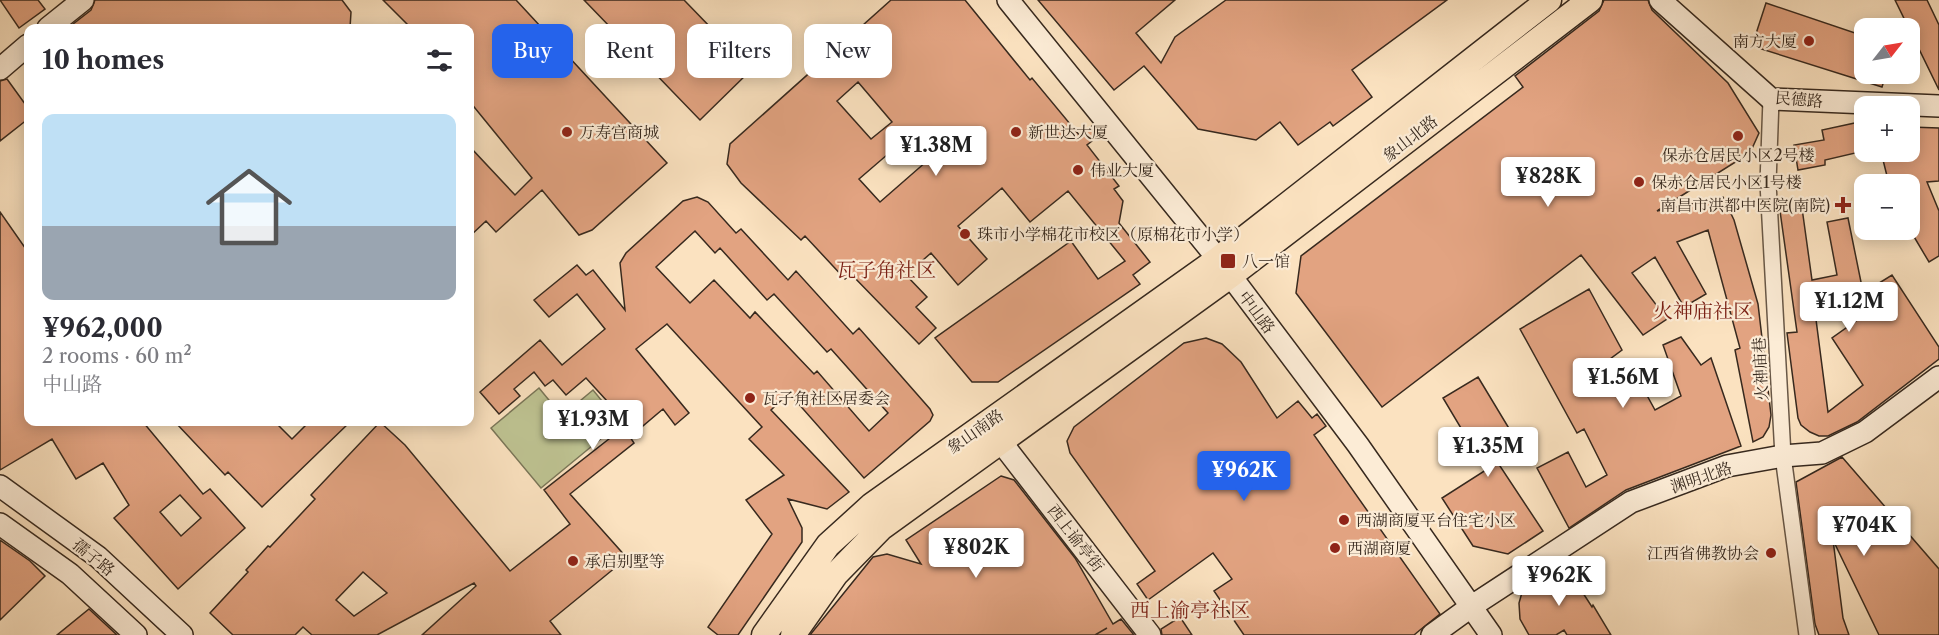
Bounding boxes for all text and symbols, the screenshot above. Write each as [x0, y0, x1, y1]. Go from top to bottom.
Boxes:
north arrow [1854, 18, 1920, 84]
map controls [1854, 18, 1920, 240]
chip: Buy [492, 24, 573, 78]
chip: Rent [585, 24, 675, 78]
chip: Filters [687, 24, 792, 78]
chip: New [804, 24, 892, 78]
place label: 南方大厦 [1733, 31, 1797, 51]
marker: 南方大厦 [1802, 34, 1816, 48]
text: 10 homes [42, 44, 164, 76]
icon: filters [423, 44, 456, 77]
street label: 民德路 [1774, 87, 1824, 111]
button: + [1854, 96, 1920, 162]
street label: 象山北路 [1379, 110, 1441, 166]
place label: 万寿宫商城 [579, 122, 659, 142]
place label: 新世达大厦 [1028, 122, 1108, 142]
marker: 万寿宫商城 [560, 125, 574, 139]
marker: 新世达大厦 [1009, 125, 1023, 139]
pin: ¥1.38M [887, 126, 985, 177]
marker: 保赤仓居民小区2号楼 [1731, 129, 1745, 143]
text: ¥1.38M [899, 133, 973, 157]
place label: 保赤仓居民小区2号楼 [1661, 145, 1815, 165]
icon: home [195, 153, 303, 261]
pin: ¥828K [1506, 157, 1590, 208]
place label: 伟业大厦 [1090, 160, 1154, 180]
marker: 伟业大厦 [1071, 163, 1085, 177]
text: ¥828K [1515, 164, 1581, 188]
place label: 保赤仓居民小区1号楼 [1651, 172, 1802, 192]
button: − [1854, 174, 1920, 240]
marker: 保赤仓居民小区1号楼 [1632, 175, 1646, 189]
place label: 南昌市洪都中医院(南院) [1660, 195, 1830, 215]
marker: 南昌市洪都中医院(南院) [1834, 196, 1852, 214]
place label: 珠市小学棉花市校区（原棉花市小学） [977, 224, 1249, 244]
marker: 珠市小学棉花市校区（原棉花市小学） [958, 227, 972, 241]
place label: 八一馆 [1242, 251, 1290, 271]
marker: 八一馆 [1219, 252, 1237, 270]
district label: 瓦子角社区 [836, 258, 936, 282]
pin: ¥1.12M [1800, 282, 1898, 333]
street label: 中山路 [1235, 287, 1279, 337]
text: ¥1.12M [1814, 289, 1884, 313]
district label: 火神庙社区 [1653, 299, 1753, 323]
text: ¥962,000 [42, 312, 163, 344]
street label: 火神庙巷 [1748, 337, 1772, 401]
text: 2 rooms · 60 m² [42, 344, 192, 368]
pin: ¥1.56M [1574, 358, 1672, 409]
text: ¥1.56M [1587, 365, 1659, 389]
text: 中山路 [42, 372, 102, 396]
place label: 瓦子角社区居委会 [762, 388, 890, 408]
marker: 瓦子角社区居委会 [743, 391, 757, 405]
pin: ¥1.93M [544, 400, 642, 451]
street label: 象山南路 [943, 404, 1007, 458]
text: ¥1.93M [557, 407, 629, 431]
pin: ¥1.35M [1439, 427, 1537, 478]
text: ¥1.35M [1452, 434, 1524, 458]
pin: ¥962K [1202, 451, 1286, 502]
street label: 渊明北路 [1667, 457, 1735, 497]
text: ¥962K [1211, 458, 1277, 482]
street label: 西上谕亭街 [1043, 500, 1109, 576]
pin: ¥704K [1822, 506, 1906, 557]
place label: 西湖商厦平台住宅小区 [1356, 510, 1516, 530]
marker: 西湖商厦平台住宅小区 [1337, 513, 1351, 527]
text: ¥704K [1832, 513, 1896, 537]
pin: ¥802K [934, 528, 1018, 579]
street label: 孺子路 [69, 534, 119, 580]
text: ¥802K [943, 535, 1009, 559]
place label: 西湖商厦 [1347, 538, 1411, 558]
marker: 西湖商厦 [1328, 541, 1342, 555]
place label: 江西省佛教协会 [1647, 543, 1759, 563]
marker: 江西省佛教协会 [1764, 546, 1778, 560]
place label: 承启别墅等 [585, 551, 665, 571]
marker: 承启别墅等 [566, 554, 580, 568]
pin: ¥962K [1517, 556, 1601, 607]
text: ¥962K [1526, 563, 1592, 587]
district label: 西上渝亭社区 [1130, 598, 1250, 622]

